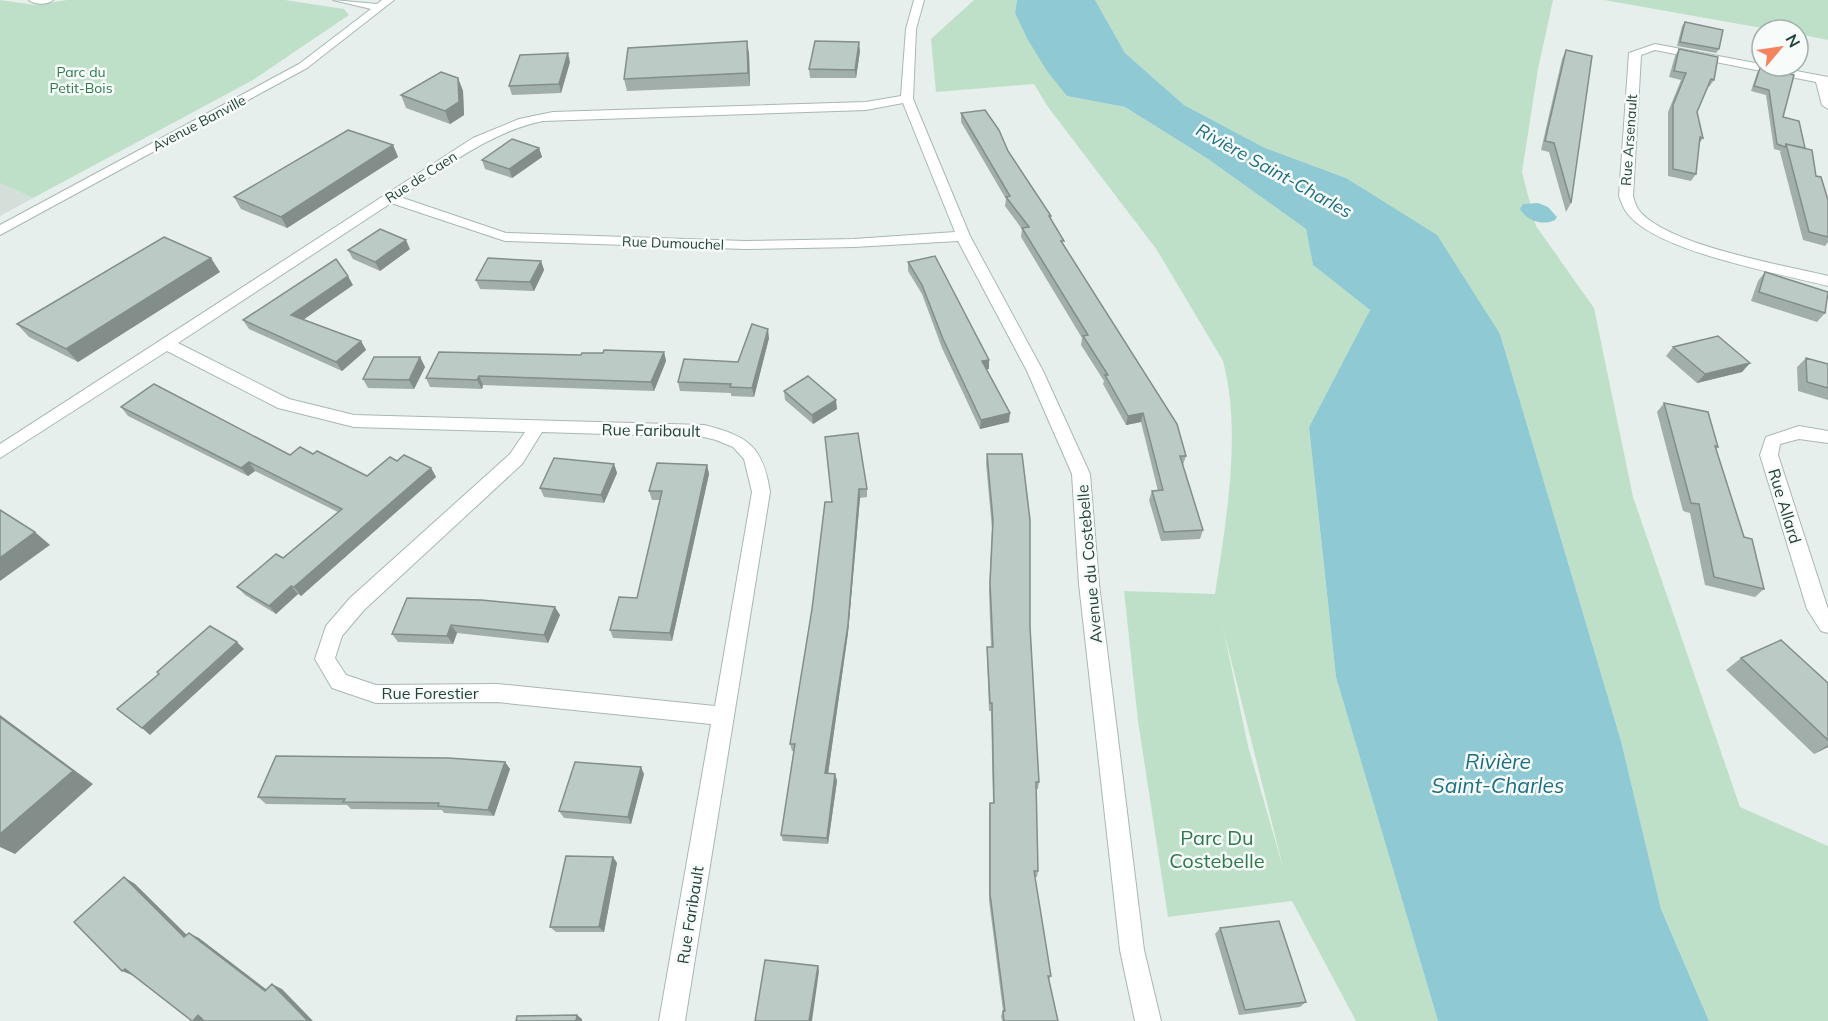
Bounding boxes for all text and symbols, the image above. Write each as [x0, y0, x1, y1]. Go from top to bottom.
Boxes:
north arrow [1750, 18, 1810, 78]
text: N [1781, 31, 1805, 51]
park label: Parc du Petit-Bois [49, 63, 113, 97]
street label: Avenue Banville [149, 91, 249, 155]
street label: Rue Arsenault [1617, 93, 1641, 186]
water label: Rivière Saint-Charles [1192, 118, 1356, 223]
street label: Rue de Caen [382, 147, 460, 207]
street label: Rue Dumouchel [622, 232, 724, 254]
street label: Rue Faribault [601, 419, 701, 441]
street label: Rue Allard [1764, 466, 1806, 546]
street label: Avenue du Costebelle [1072, 484, 1106, 644]
street label: Rue Forestier [381, 683, 479, 703]
water label: Rivière Saint-Charles [1432, 748, 1564, 798]
park label: Parc Du Costebelle [1169, 825, 1265, 873]
street label: Rue Faribault [672, 864, 708, 965]

